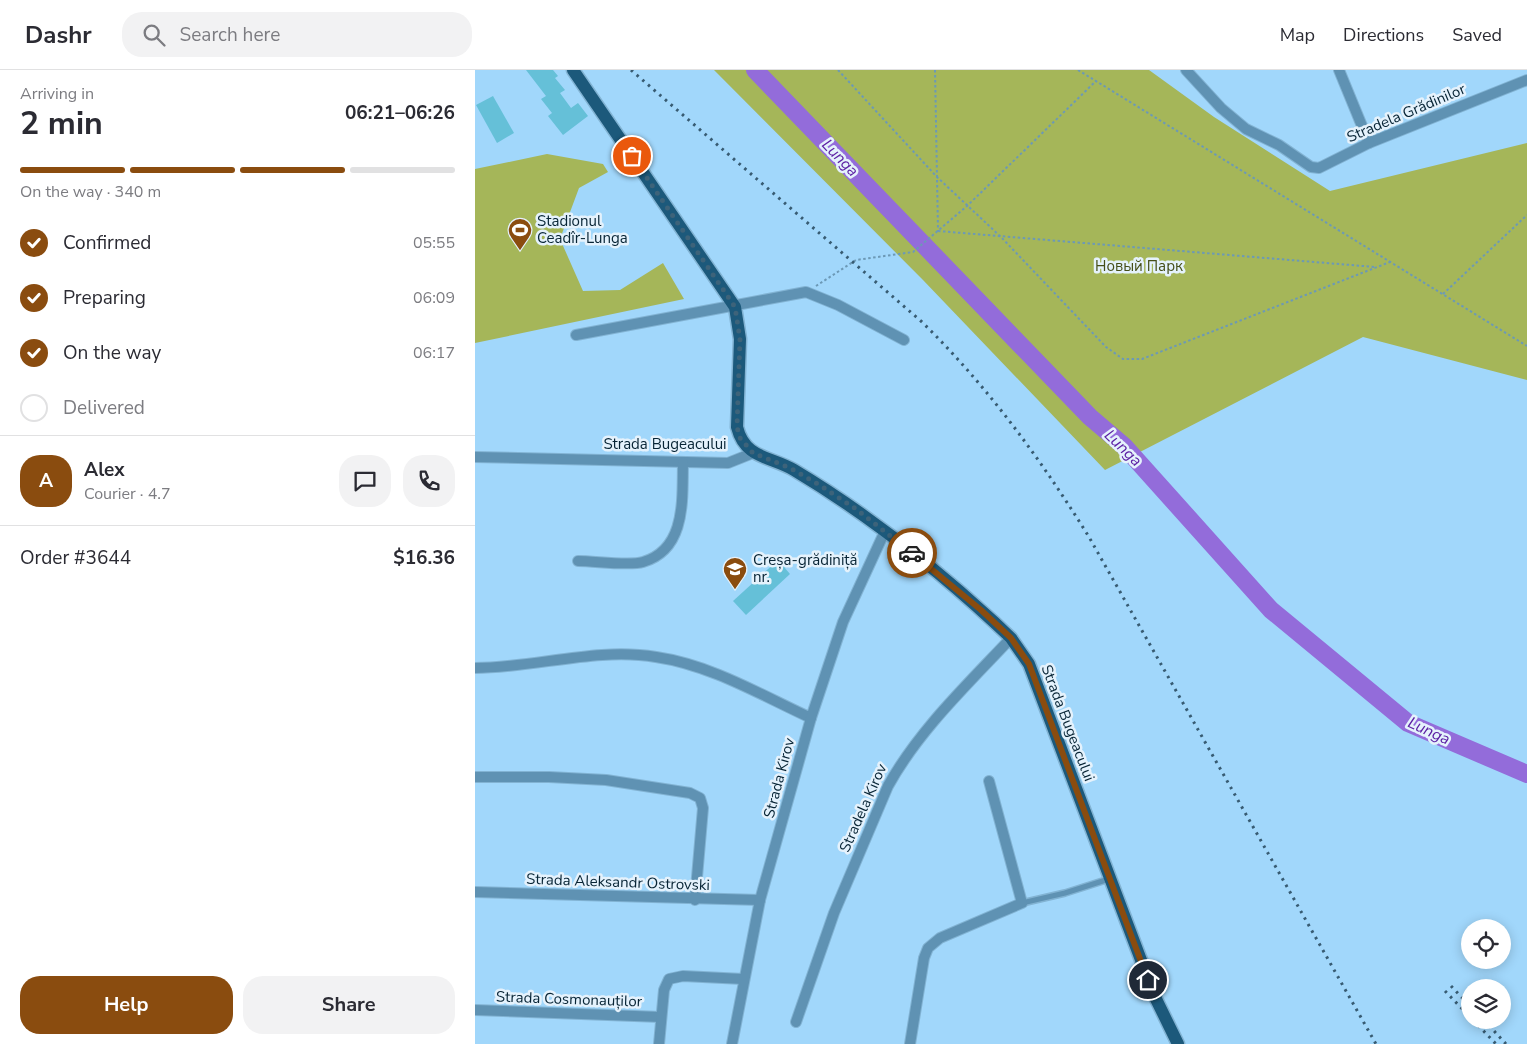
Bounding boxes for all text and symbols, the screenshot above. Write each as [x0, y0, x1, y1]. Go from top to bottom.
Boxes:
search box [122, 12, 472, 57]
text: Dashr [25, 19, 92, 51]
icon: search [140, 21, 168, 49]
text: Search here [180, 22, 280, 48]
text: Map [1280, 23, 1315, 47]
text: Directions [1343, 23, 1424, 47]
text: Saved [1452, 23, 1502, 47]
street label: Stradela Grădinilor [1344, 79, 1469, 147]
text: Arriving in [20, 83, 94, 105]
text: 06:21–06:26 [345, 100, 455, 126]
text: 2 min [20, 102, 103, 145]
water label: Lunga [817, 134, 863, 182]
pin [611, 135, 653, 177]
icon: bag [618, 142, 646, 170]
text: On the way · 340 m [20, 181, 161, 203]
place label: Stadionul Ceadîr-Lunga [537, 211, 628, 248]
sports icon: Stadionul Ceadîr-Lunga [507, 217, 533, 251]
icon: check [20, 229, 48, 257]
text: Confirmed [63, 230, 151, 256]
text: 05:55 [413, 232, 455, 254]
park label: Новый Парк [1095, 256, 1183, 276]
icon: check [20, 284, 48, 312]
text: Preparing [63, 285, 146, 311]
text: 06:09 [413, 287, 455, 309]
icon: check [20, 339, 48, 367]
text: On the way [63, 340, 161, 366]
text: 06:17 [413, 342, 455, 364]
text: Delivered [63, 395, 145, 421]
water label: Lunga [1099, 425, 1147, 471]
street label: Strada Bugeacului [603, 434, 727, 454]
button: chat [339, 455, 391, 507]
button: phone [403, 455, 455, 507]
text: Alex [84, 457, 125, 483]
text: A [39, 468, 53, 494]
text: Courier · 4.7 [84, 483, 170, 505]
courier [887, 528, 937, 578]
icon: car [898, 539, 926, 567]
text: Order #3644 [20, 545, 131, 571]
text: $16.36 [393, 545, 455, 571]
place label: Creșa-grădiniță nr. [753, 550, 858, 587]
school or university icon: Creșa-grădiniță nr. [722, 556, 748, 590]
street label: Strada Bugeacului [1037, 662, 1099, 784]
water label: Lunga [1404, 712, 1454, 750]
street label: Strada Kirov [759, 735, 799, 820]
street label: Stradela Kirov [835, 760, 892, 855]
street label: Strada Aleksandr Ostrovski [526, 869, 710, 895]
map controls [1461, 919, 1511, 1029]
button: locate [1461, 919, 1511, 969]
pin [1127, 959, 1169, 1001]
icon: home [1134, 966, 1162, 994]
button: Help [20, 976, 233, 1034]
button: Share [243, 976, 455, 1034]
button: layers [1461, 979, 1511, 1029]
street label: Strada Cosmonauților [496, 986, 643, 1012]

